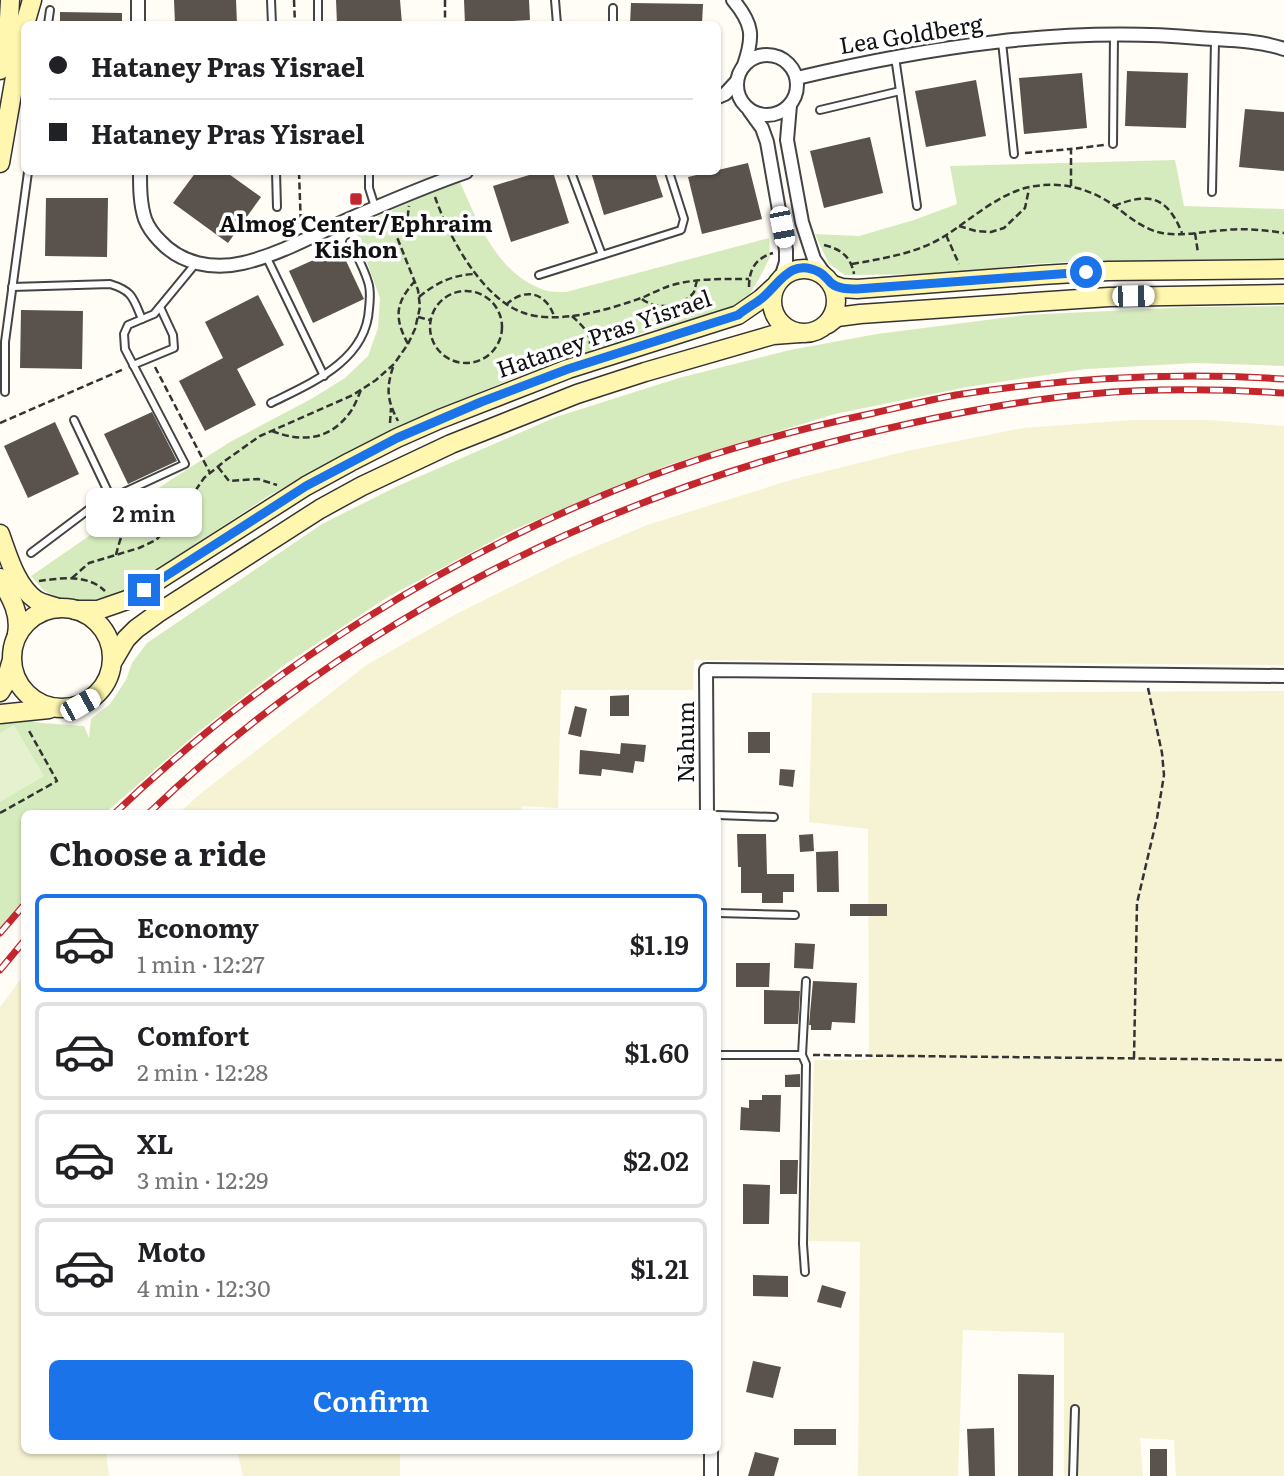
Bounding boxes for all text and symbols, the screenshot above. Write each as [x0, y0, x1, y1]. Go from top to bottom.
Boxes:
street label: Lea Goldberg [836, 5, 985, 61]
text: Hataney Pras Yisrael [91, 46, 365, 85]
text: Hataney Pras Yisrael [91, 113, 365, 152]
marker: Almog Center/Ephraim Kishon [348, 191, 364, 207]
car [768, 204, 797, 250]
place label: Almog Center/Ephraim Kishon [219, 205, 493, 265]
route start [1070, 256, 1102, 288]
street label: Hataney Pras Yisrael [491, 279, 716, 385]
car [1112, 285, 1155, 307]
callout: 2 min [86, 489, 202, 538]
text: 2 min [112, 495, 176, 529]
route end [128, 574, 160, 606]
car [57, 686, 104, 724]
street label: Nahum [667, 701, 701, 783]
text: Choose a ride [49, 828, 266, 876]
text: Economy [137, 907, 259, 946]
icon: car [53, 912, 116, 975]
text: $1.19 [630, 924, 689, 963]
text: 1 min · 12:27 [137, 946, 265, 980]
text: Comfort [137, 1015, 249, 1054]
icon: car [53, 1020, 116, 1083]
text: $1.60 [624, 1032, 689, 1071]
text: 2 min · 12:28 [137, 1054, 268, 1088]
text: XL [137, 1123, 174, 1162]
icon: car [53, 1128, 116, 1191]
text: $2.02 [623, 1140, 689, 1179]
text: 3 min · 12:29 [137, 1162, 268, 1196]
text: Moto [137, 1231, 206, 1270]
icon: car [53, 1236, 116, 1299]
text: $1.21 [630, 1248, 689, 1287]
text: 4 min · 12:30 [137, 1270, 271, 1304]
button: Confirm [49, 1360, 693, 1440]

